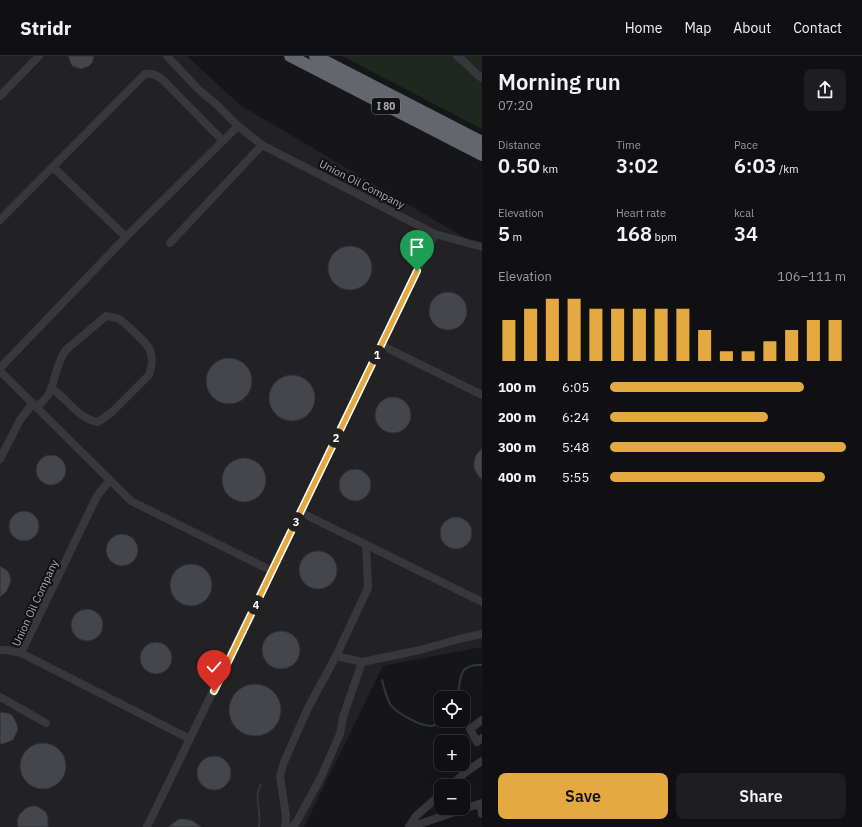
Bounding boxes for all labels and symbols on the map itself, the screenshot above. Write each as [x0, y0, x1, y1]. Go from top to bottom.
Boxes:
road number: I 80 [372, 98, 400, 114]
street label: Union Oil Company [317, 156, 408, 212]
pin [400, 230, 434, 271]
pin: 1 [367, 345, 387, 365]
pin: 2 [326, 428, 346, 448]
pin: 3 [286, 512, 306, 532]
street label: Union Oil Company [9, 557, 61, 649]
pin: 4 [246, 595, 266, 615]
pin [197, 650, 231, 691]

